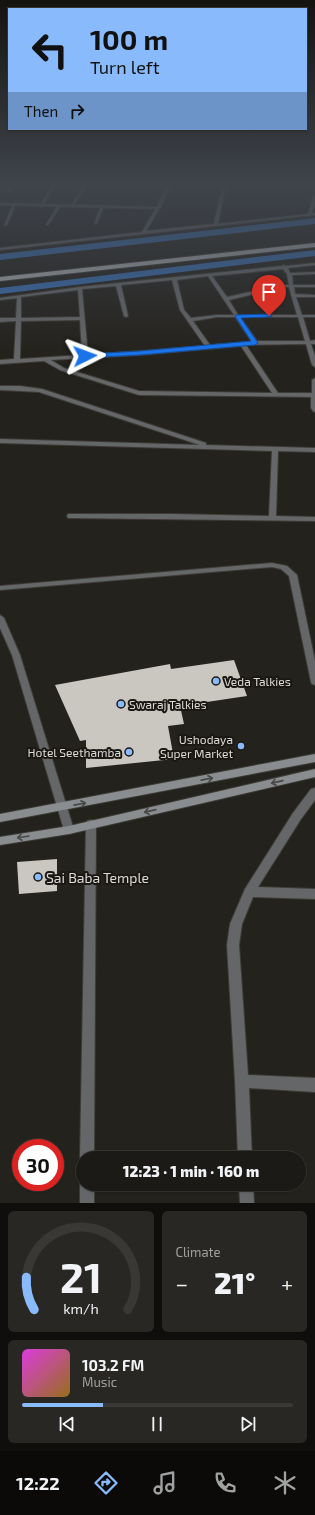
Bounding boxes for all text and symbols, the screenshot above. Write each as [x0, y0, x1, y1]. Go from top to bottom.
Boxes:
text: 100 m [90, 22, 168, 56]
icon: left [24, 24, 76, 76]
text: Turn left [90, 56, 160, 78]
icon: right [66, 100, 88, 122]
text: Then [24, 102, 58, 120]
pin [252, 275, 286, 316]
icon: arrive [258, 281, 280, 303]
position arrow [64, 335, 106, 377]
place label: Veda Talkies [224, 674, 291, 688]
marker: Veda Talkies [211, 676, 221, 686]
place label: Swaraj Talkies [129, 697, 207, 712]
marker: Swaraj Talkies [116, 699, 126, 709]
place label: Ushodaya Super Market [160, 732, 233, 760]
marker: Ushodaya Super Market [236, 741, 246, 751]
place label: Hotel Seethamba [28, 745, 121, 759]
marker: Hotel Seethamba [124, 747, 134, 757]
one-way arrow [200, 774, 213, 782]
one-way arrow [271, 778, 284, 786]
one-way arrow [73, 799, 86, 807]
one-way arrow [144, 807, 157, 815]
one-way arrow [17, 833, 30, 841]
place label: Sai Baba Temple [46, 869, 149, 886]
marker: Sai Baba Temple [33, 872, 43, 882]
speed limit sign: 30 [12, 1139, 64, 1191]
text: 12:23 · 1 min · 160 m [123, 1162, 259, 1180]
text: Climate [176, 1244, 220, 1260]
text: 21 [60, 1250, 102, 1300]
text: 21° [214, 1264, 255, 1300]
text: − [176, 1270, 188, 1296]
text: + [281, 1270, 293, 1296]
text: km/h [63, 1299, 98, 1316]
text: 103.2 FM [82, 1356, 144, 1374]
text: Music [82, 1374, 117, 1390]
icon: previous [56, 1413, 78, 1435]
icon: pause [146, 1413, 168, 1435]
icon: next [237, 1413, 259, 1435]
icon: directions [92, 1469, 120, 1497]
icon: music [151, 1469, 179, 1497]
icon: phone [211, 1469, 239, 1497]
icon: climate [271, 1469, 299, 1497]
text: 12:22 [16, 1472, 60, 1494]

